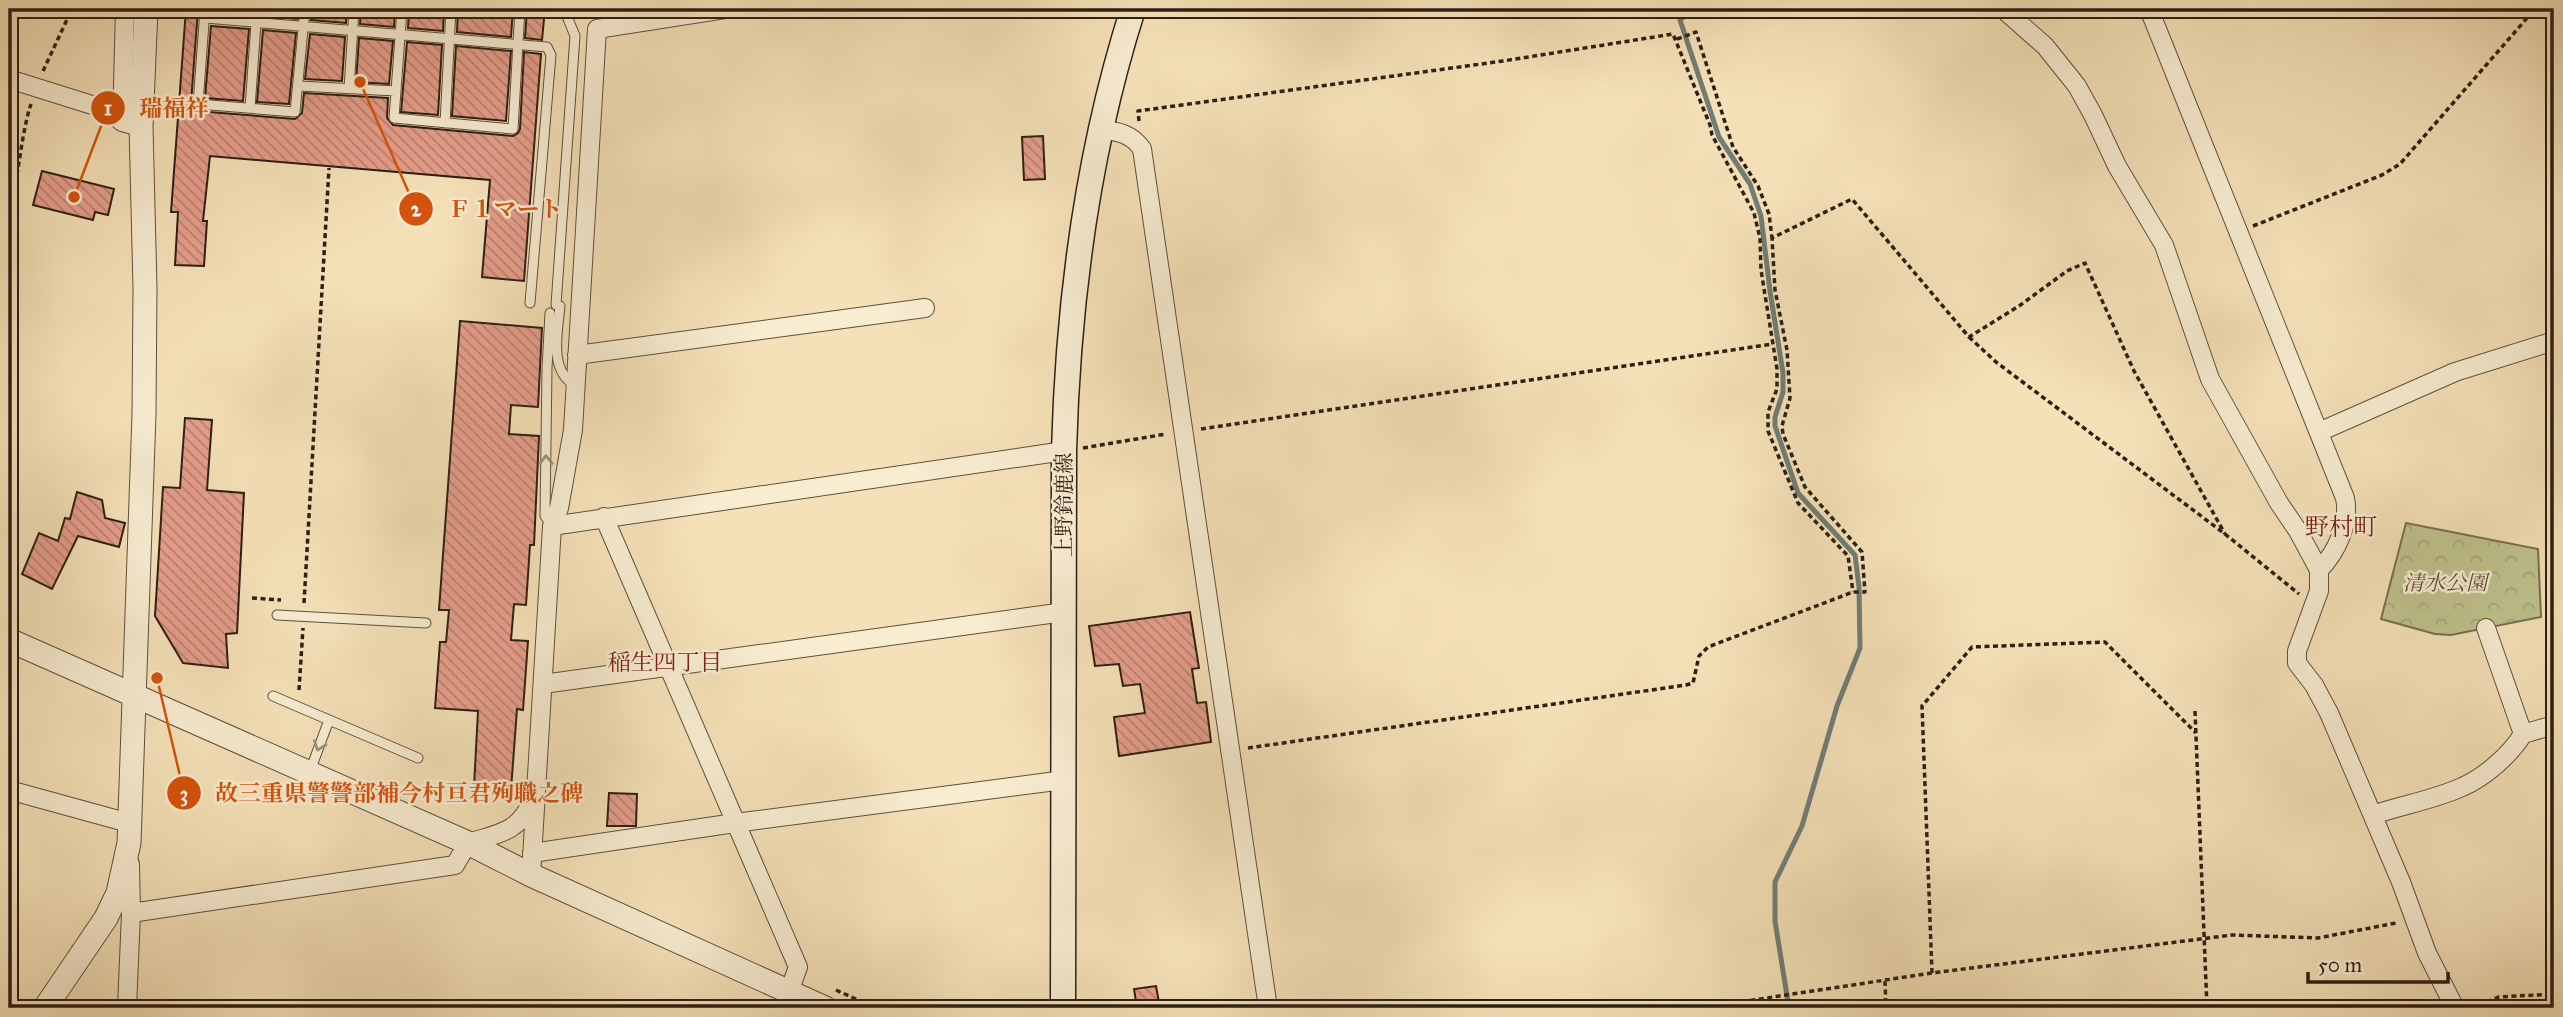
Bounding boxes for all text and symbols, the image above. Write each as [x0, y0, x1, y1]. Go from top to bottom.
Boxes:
callout: 瑞福祥 [90, 86, 222, 130]
text: 瑞福祥 [140, 94, 209, 122]
text: 1 [104, 95, 112, 121]
callout: Ｆ１マート [399, 187, 577, 231]
text: Ｆ１マート [448, 195, 563, 223]
text: 2 [411, 196, 422, 222]
street label: 上野鈴鹿線 [1051, 453, 1077, 558]
one-way arrow [538, 454, 554, 464]
district label: 野村町 [2305, 512, 2377, 542]
park label: 清水公園 [2403, 570, 2490, 596]
district label: 稲生四丁目 [608, 648, 723, 676]
one-way arrow [314, 739, 328, 751]
callout: 故三重県警警部補今村亘君殉職之碑 [166, 771, 597, 815]
text: 故三重県警警部補今村亘君殉職之碑 [215, 779, 583, 807]
text: 3 [180, 781, 188, 807]
scale bar [2308, 940, 2448, 984]
text: 50 m [2318, 952, 2363, 978]

